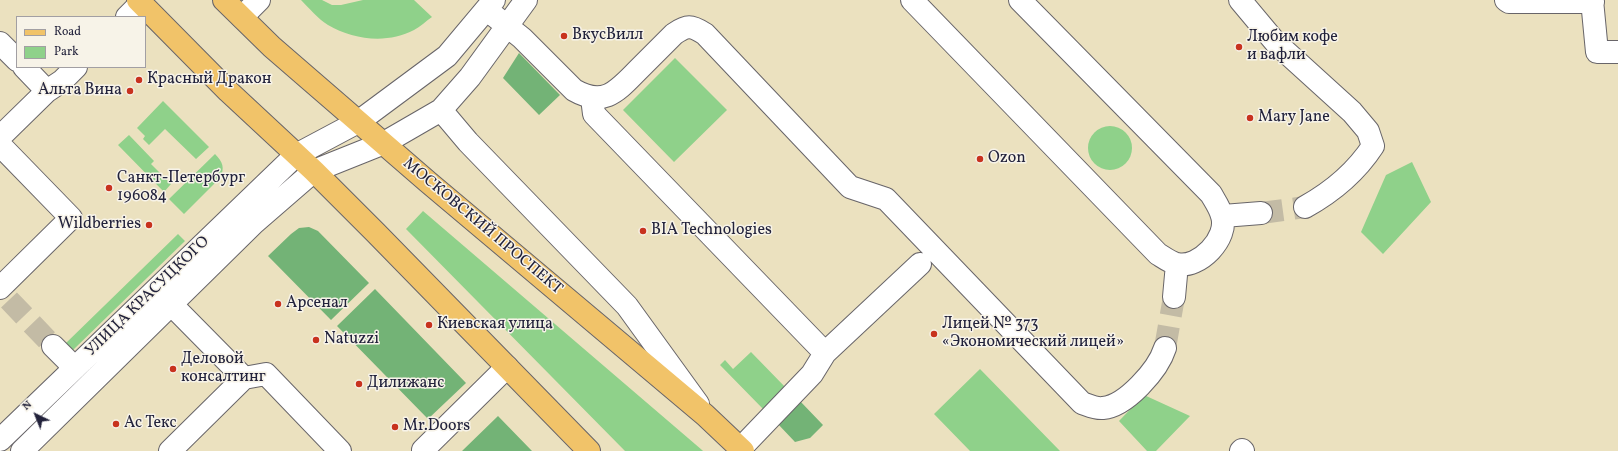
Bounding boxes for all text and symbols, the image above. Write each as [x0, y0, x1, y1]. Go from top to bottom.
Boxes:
legend [16, 16, 146, 68]
text: Road [54, 24, 81, 40]
place label: ВкусВилл [572, 26, 643, 46]
place label: Любим кофе и вафли [1247, 28, 1338, 66]
marker: ВкусВилл [559, 31, 569, 41]
marker: Любим кофе и вафли [1234, 42, 1244, 52]
text: Park [54, 44, 79, 60]
place label: Красный Дракон [147, 70, 271, 90]
marker: Красный Дракон [134, 75, 144, 85]
place label: Альта Вина [38, 81, 122, 101]
marker: Альта Вина [125, 86, 135, 96]
place label: Mary Jane [1258, 108, 1330, 128]
marker: Mary Jane [1245, 113, 1255, 123]
place label: Ozon [988, 149, 1026, 169]
marker: Ozon [975, 154, 985, 164]
street label: МОСКОВСКИЙ ПРОСПЕКТ [398, 155, 566, 299]
place label: Санкт-Петербург 196084 [117, 169, 245, 207]
marker: Санкт-Петербург 196084 [104, 183, 114, 193]
place label: Wildberries [58, 215, 141, 235]
marker: Wildberries [144, 220, 154, 230]
place label: BIA Technologies [651, 221, 772, 241]
marker: BIA Technologies [638, 226, 648, 236]
street label: УЛИЦА КРАСУЦКОГО [82, 233, 214, 361]
place label: Арсенал [286, 294, 348, 314]
marker: Арсенал [273, 299, 283, 309]
place label: Киевская улица [437, 315, 553, 335]
place label: Лицей № 373 «Экономический лицей» [942, 315, 1124, 353]
marker: Киевская улица [424, 320, 434, 330]
marker: Лицей № 373 «Экономический лицей» [929, 329, 939, 339]
place label: Natuzzi [324, 330, 379, 350]
marker: Natuzzi [311, 335, 321, 345]
place label: Деловой консалтинг [181, 350, 266, 388]
marker: Деловой консалтинг [168, 364, 178, 374]
place label: Дилижанс [367, 374, 444, 394]
marker: Дилижанс [354, 379, 364, 389]
north arrow [16, 395, 56, 435]
text: N [19, 398, 36, 414]
place label: Ас Текс [124, 414, 177, 434]
place label: Mr.Doors [403, 417, 470, 437]
marker: Ас Текс [111, 419, 121, 429]
marker: Mr.Doors [390, 422, 400, 432]

